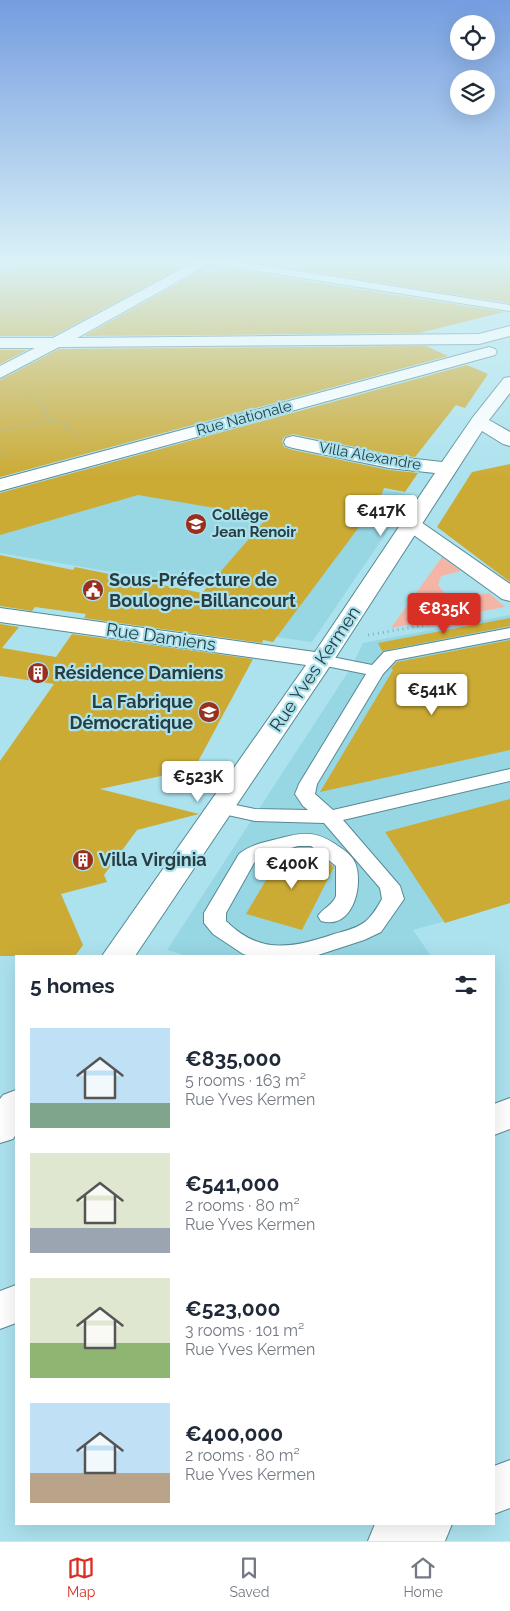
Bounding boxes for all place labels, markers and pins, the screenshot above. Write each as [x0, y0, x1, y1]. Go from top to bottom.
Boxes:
pin: €417K [346, 494, 416, 537]
place label: Collège Jean Renoir [212, 506, 296, 541]
school or university icon: Collège Jean Renoir [184, 512, 208, 536]
place label: Sous-Préfecture de Boulogne-Billancourt [109, 569, 296, 611]
public building icon: Sous-Préfecture de Boulogne-Billancourt [81, 578, 105, 602]
pin: €835K [409, 592, 479, 635]
building icon: Résidence Damiens [26, 661, 50, 685]
place label: Résidence Damiens [54, 662, 223, 683]
pin: €541K [397, 674, 467, 716]
place label: La Fabrique Démocratique [70, 691, 193, 733]
school or university icon: La Fabrique Démocratique [197, 700, 221, 724]
pin: €523K [163, 760, 233, 803]
building icon: Villa Virginia [71, 848, 95, 872]
pin: €400K [257, 848, 327, 890]
place label: Villa Virginia [99, 849, 207, 870]

